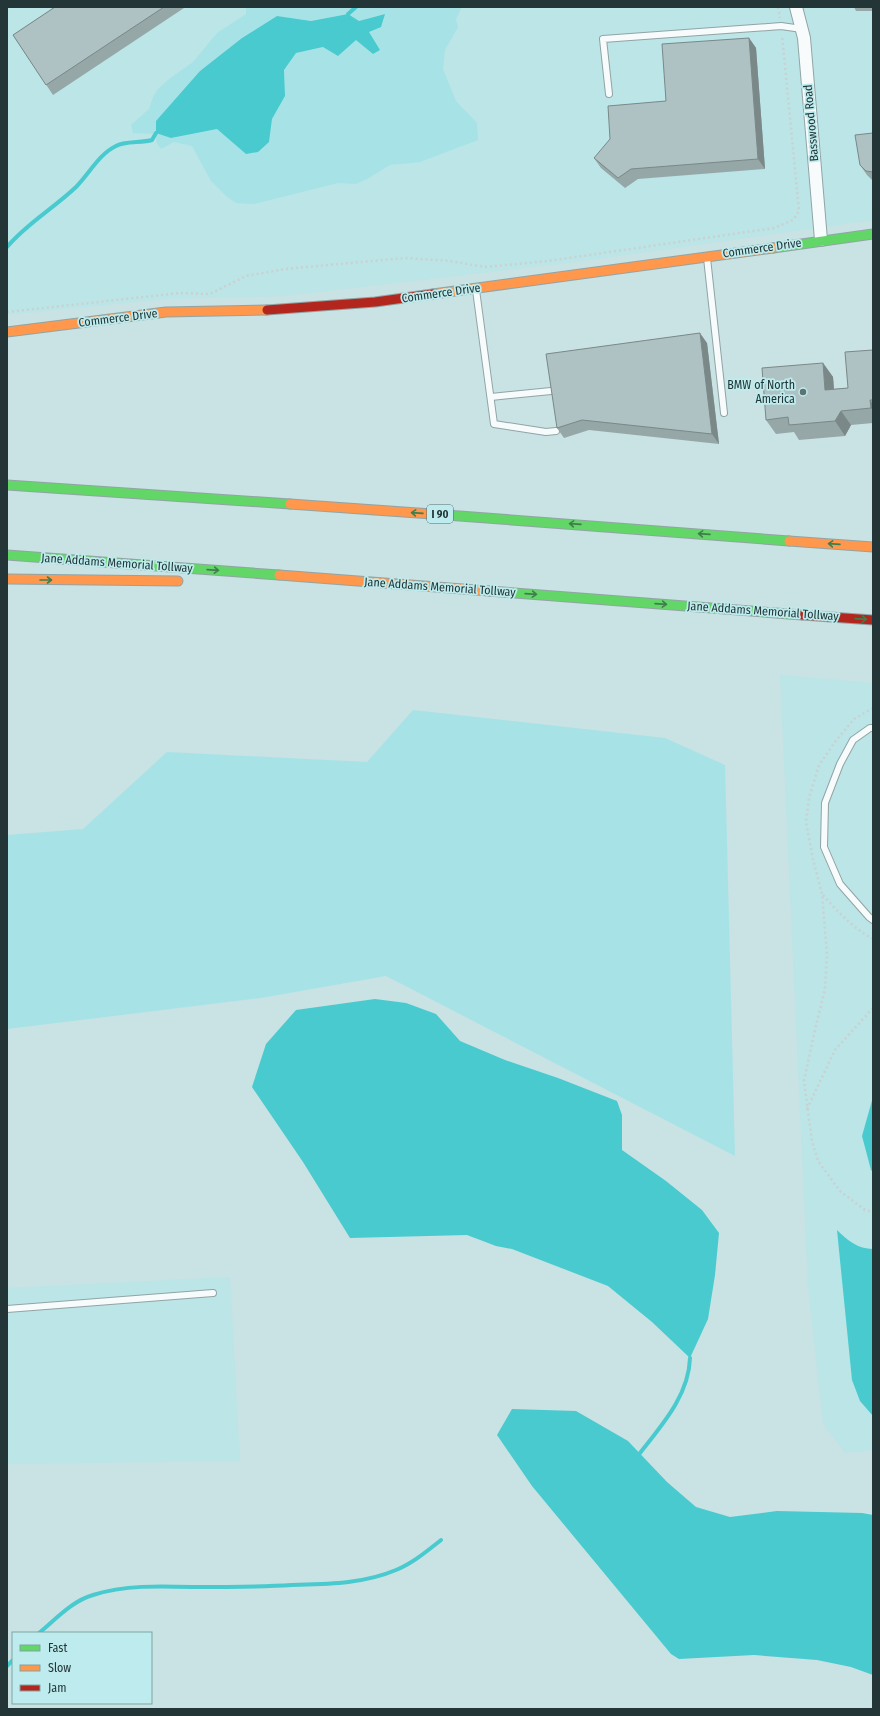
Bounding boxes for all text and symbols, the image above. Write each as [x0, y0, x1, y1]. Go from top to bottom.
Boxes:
street label: Basswood Road [801, 84, 821, 162]
street label: Commerce Drive [722, 236, 802, 260]
street label: Commerce Drive [401, 281, 481, 305]
street label: Commerce Drive [78, 306, 158, 330]
place label: BMW of North America [727, 378, 795, 406]
marker: BMW of North America [798, 387, 808, 397]
road number: I 90 [427, 505, 453, 523]
one-way arrow [411, 509, 424, 516]
one-way arrow [569, 521, 582, 528]
one-way arrow [698, 531, 711, 538]
one-way arrow [828, 540, 841, 547]
street label: Jane Addams Memorial Tollway [41, 551, 194, 575]
one-way arrow [206, 567, 219, 574]
street label: Jane Addams Memorial Tollway [364, 575, 517, 599]
one-way arrow [39, 576, 52, 584]
one-way arrow [524, 591, 537, 598]
street label: Jane Addams Memorial Tollway [687, 599, 840, 623]
one-way arrow [654, 600, 667, 607]
one-way arrow [854, 615, 867, 622]
legend [12, 1632, 152, 1704]
text: Fast [48, 1641, 67, 1655]
text: Slow [48, 1661, 71, 1675]
text: Jam [48, 1681, 66, 1695]

